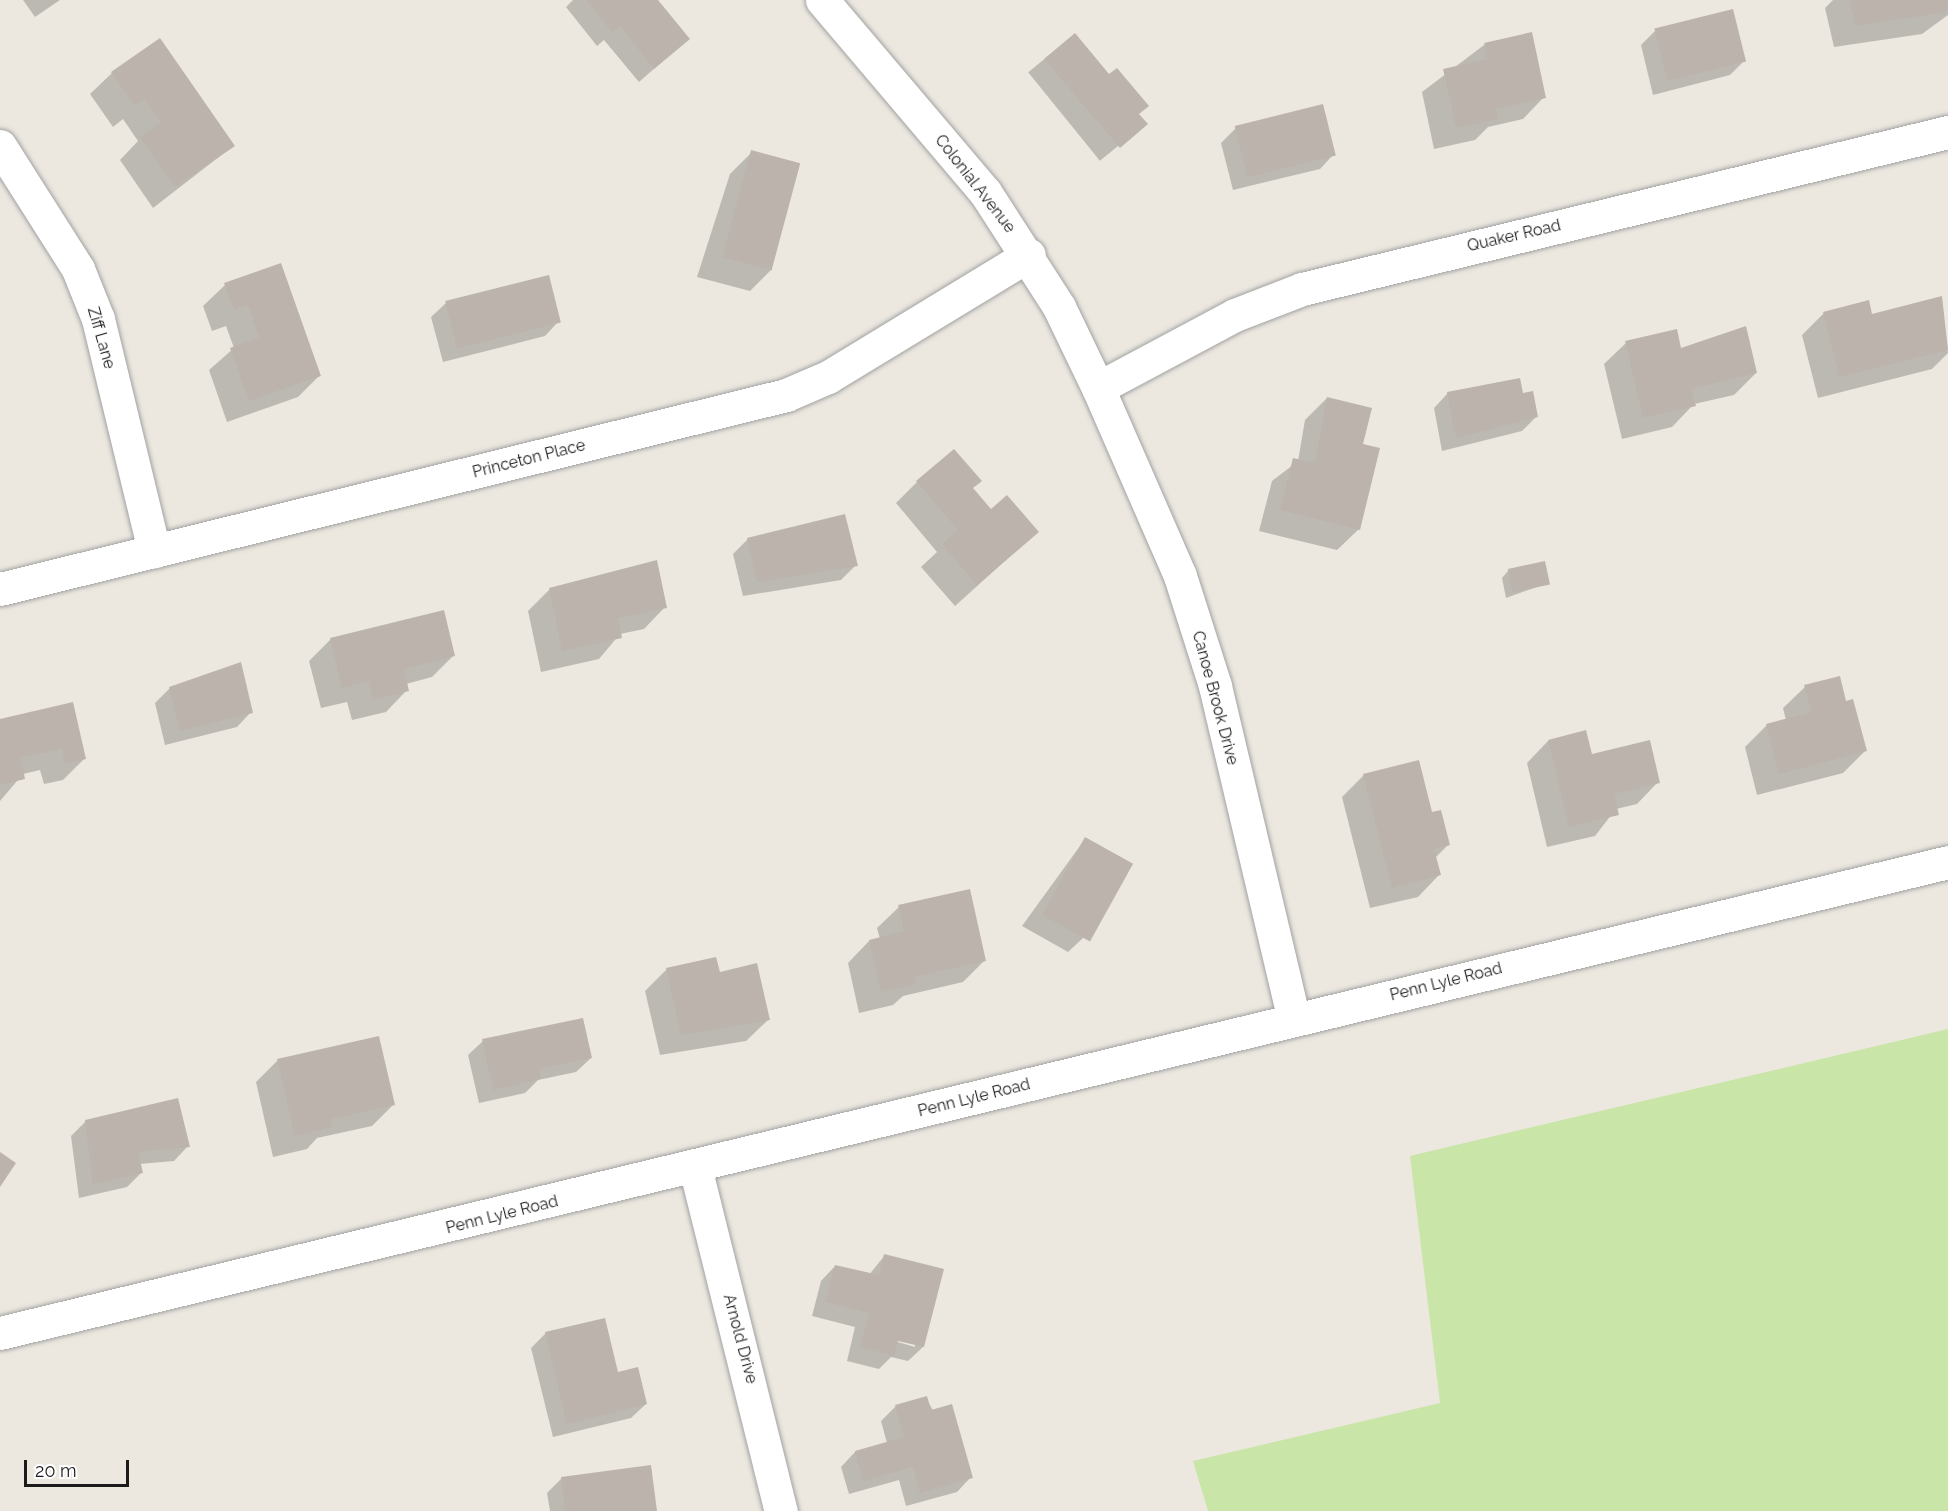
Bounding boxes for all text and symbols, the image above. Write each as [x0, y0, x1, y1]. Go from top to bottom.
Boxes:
street label: Colonial Avenue [930, 131, 1020, 237]
street label: Quaker Road [1465, 216, 1563, 256]
street label: Ziff Lane [83, 305, 119, 371]
street label: Princeton Place [471, 436, 587, 482]
street label: Canoe Brook Drive [1188, 629, 1242, 767]
street label: Penn Lyle Road [1388, 959, 1504, 1005]
street label: Penn Lyle Road [916, 1075, 1032, 1121]
street label: Penn Lyle Road [444, 1192, 560, 1238]
street label: Arnold Drive [719, 1292, 761, 1386]
scale bar [27, 1448, 132, 1486]
text: 20 m [35, 1460, 77, 1481]

